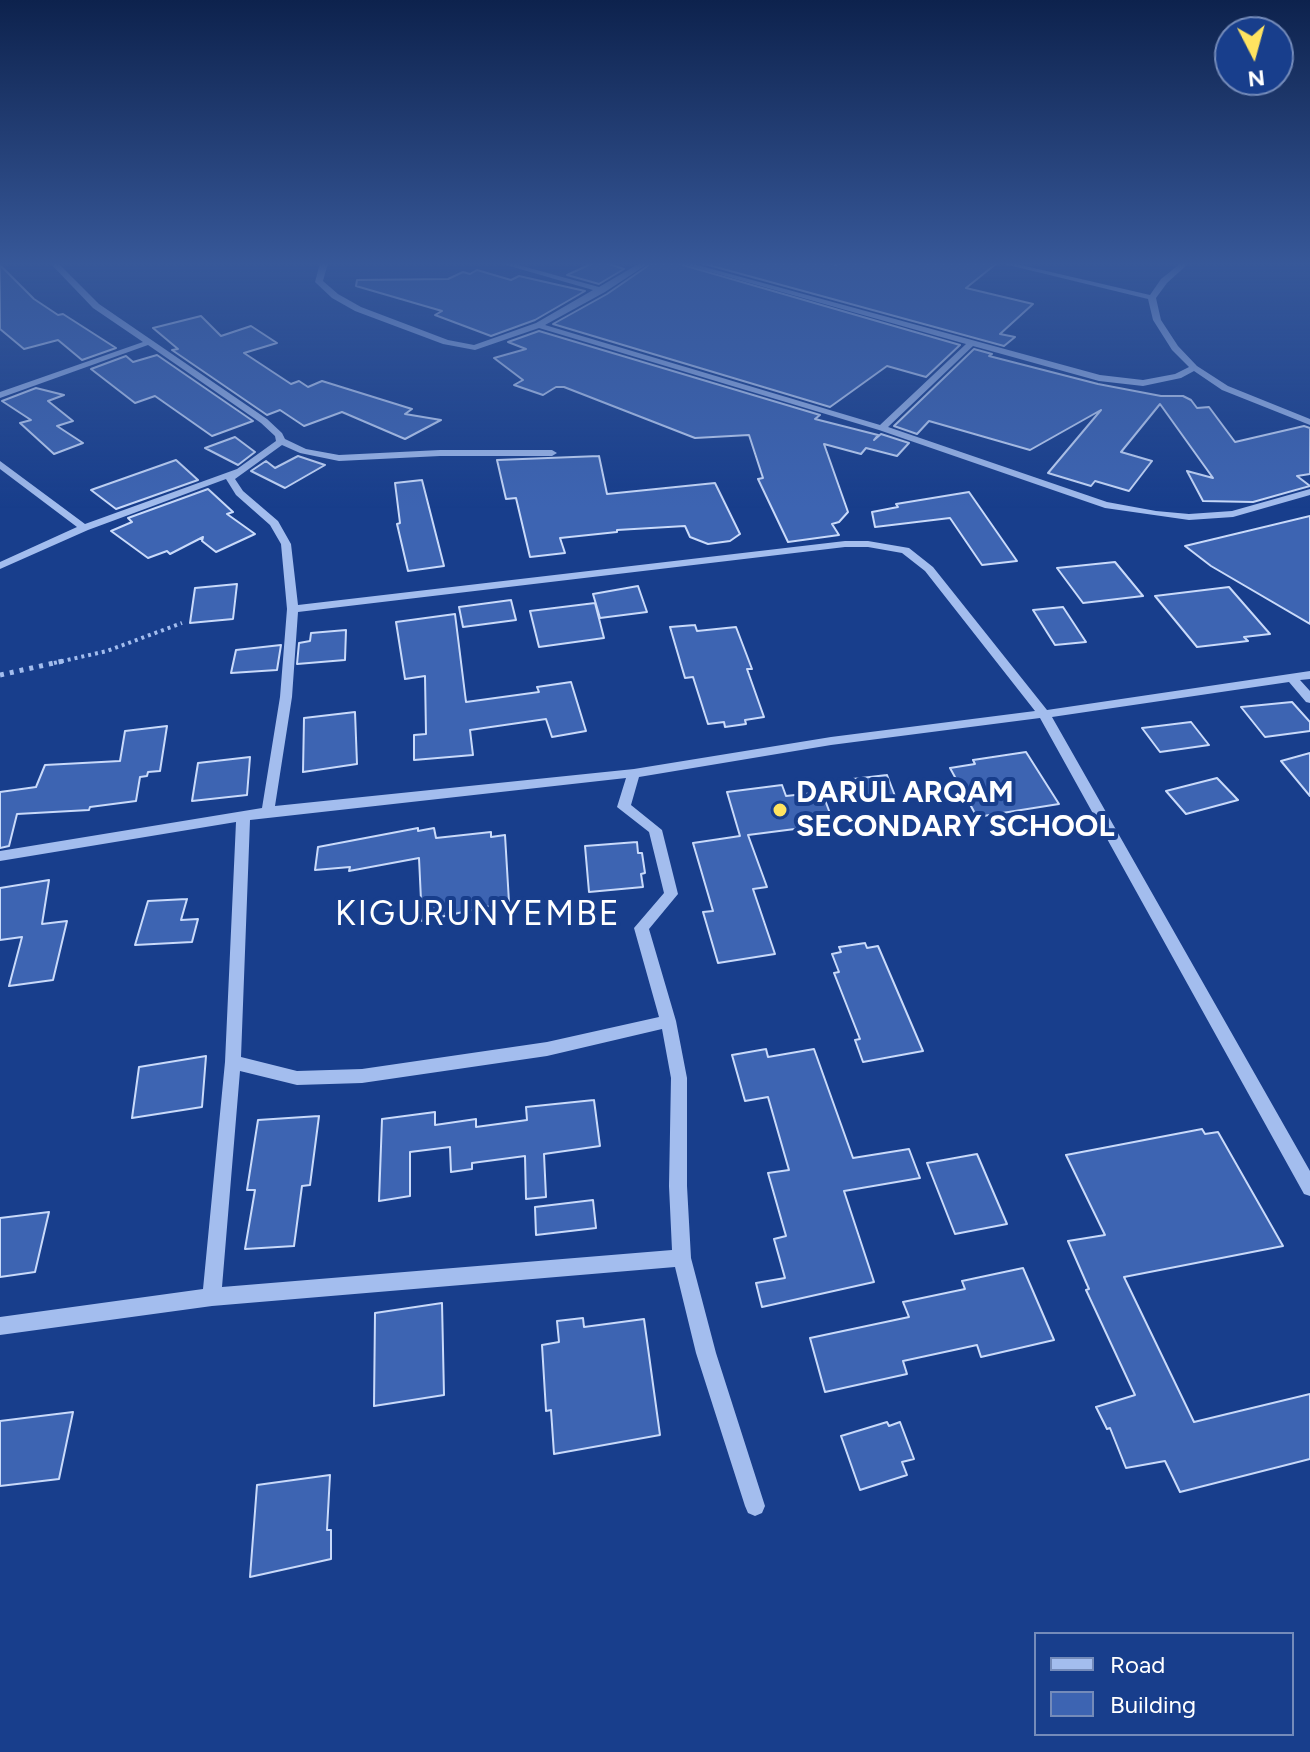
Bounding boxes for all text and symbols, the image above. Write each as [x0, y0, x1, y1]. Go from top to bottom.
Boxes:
north arrow [1214, 16, 1294, 96]
text: N [1246, 64, 1266, 93]
place label: DARUL ARQAM SECONDARY SCHOOL [796, 775, 1115, 846]
marker: DARUL ARQAM SECONDARY SCHOOL [771, 801, 789, 819]
district label: KIGURUNYEMBE [335, 895, 621, 935]
legend [1034, 1632, 1294, 1736]
text: Road [1110, 1650, 1165, 1679]
text: Building [1110, 1690, 1196, 1719]

